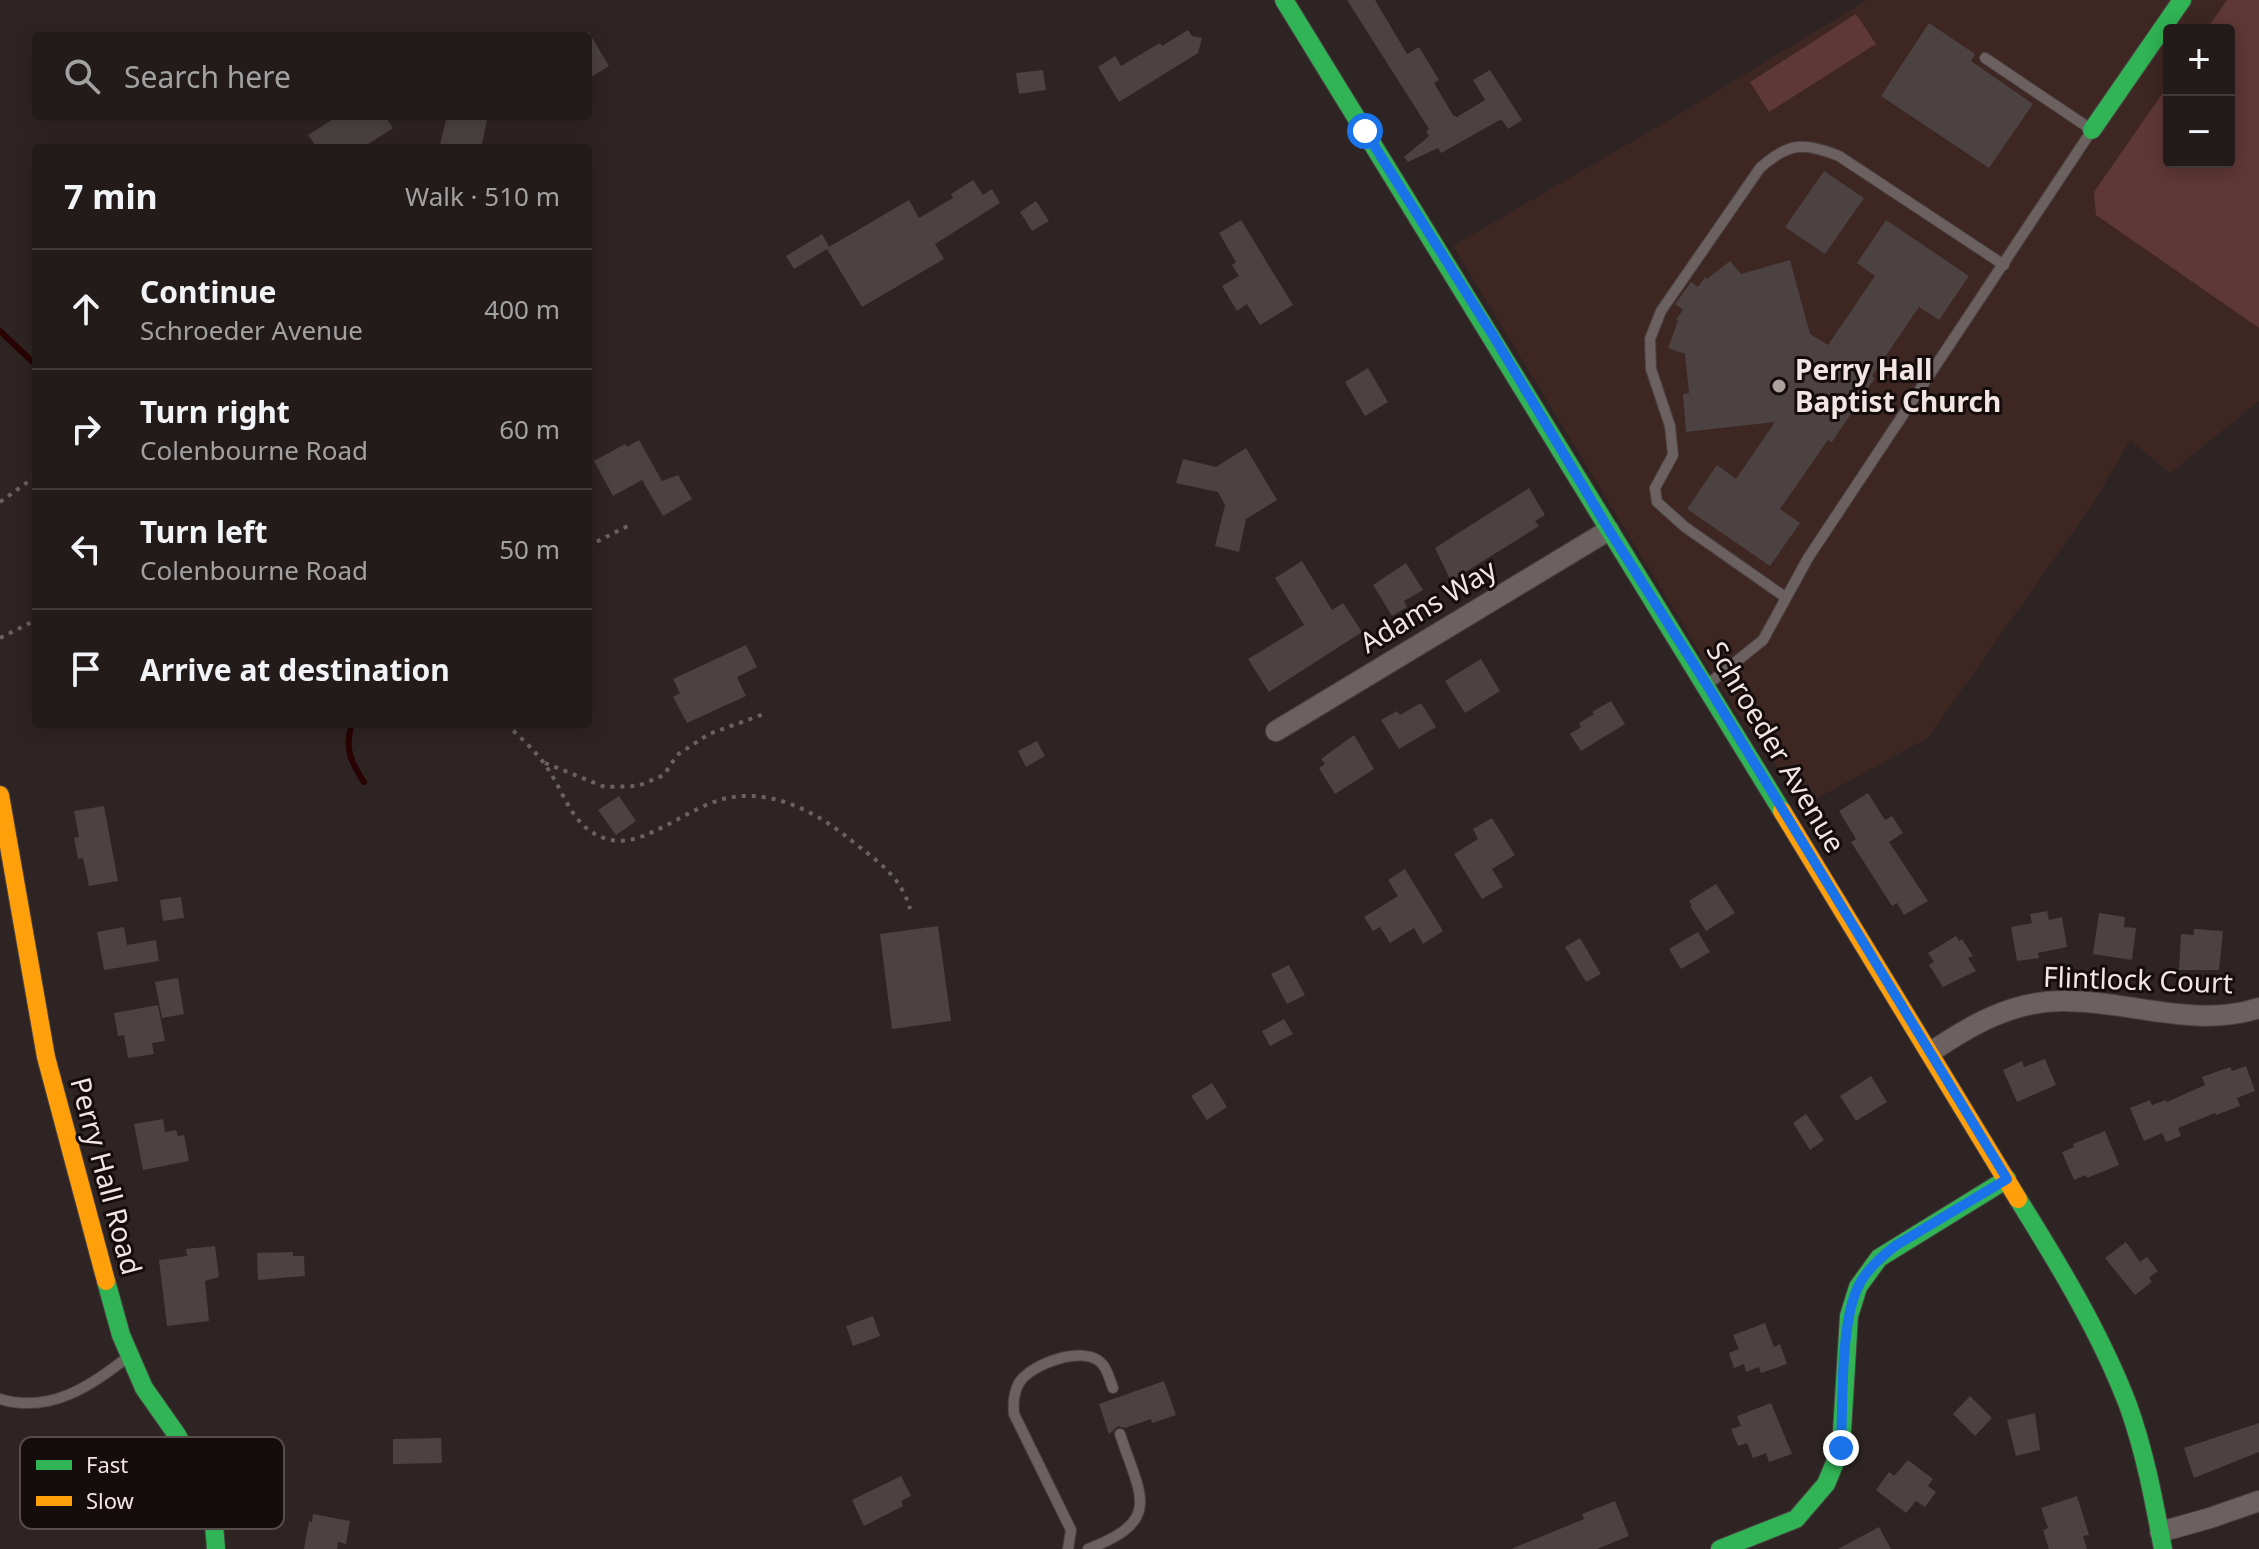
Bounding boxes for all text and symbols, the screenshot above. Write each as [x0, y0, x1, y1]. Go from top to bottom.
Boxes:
map controls [2163, 24, 2235, 168]
button: + [2163, 24, 2235, 96]
search box [32, 32, 592, 120]
icon: search [60, 54, 104, 98]
text: Search here [124, 56, 291, 97]
button: − [2163, 96, 2235, 168]
route start [1347, 113, 1383, 149]
text: 7 min [64, 173, 158, 219]
text: Walk · 510 m [405, 178, 560, 214]
text: Continue [140, 271, 276, 312]
icon: ahead [64, 287, 108, 331]
text: 400 m [484, 291, 560, 327]
text: Schroeder Avenue [140, 312, 363, 348]
place label: Perry Hall Baptist Church [1795, 350, 2001, 420]
marker: Perry Hall Baptist Church [1770, 377, 1788, 395]
text: Turn right [140, 391, 290, 432]
icon: right [64, 407, 108, 451]
text: 60 m [499, 411, 560, 447]
text: Colenbourne Road [140, 432, 368, 468]
text: Turn left [140, 511, 268, 552]
icon: left [64, 527, 108, 571]
text: 50 m [499, 531, 560, 567]
street label: Adams Way [1352, 549, 1504, 661]
text: Colenbourne Road [140, 552, 368, 588]
street label: Schroeder Avenue [1699, 634, 1855, 859]
icon: arrive [64, 647, 108, 691]
text: Arrive at destination [140, 649, 450, 690]
street label: Flintlock Court [2043, 957, 2234, 1001]
street label: Perry Hall Road [62, 1073, 152, 1279]
route end [1823, 1430, 1859, 1466]
legend [20, 1437, 284, 1529]
text: Fast [86, 1449, 128, 1479]
text: Slow [86, 1485, 135, 1515]

